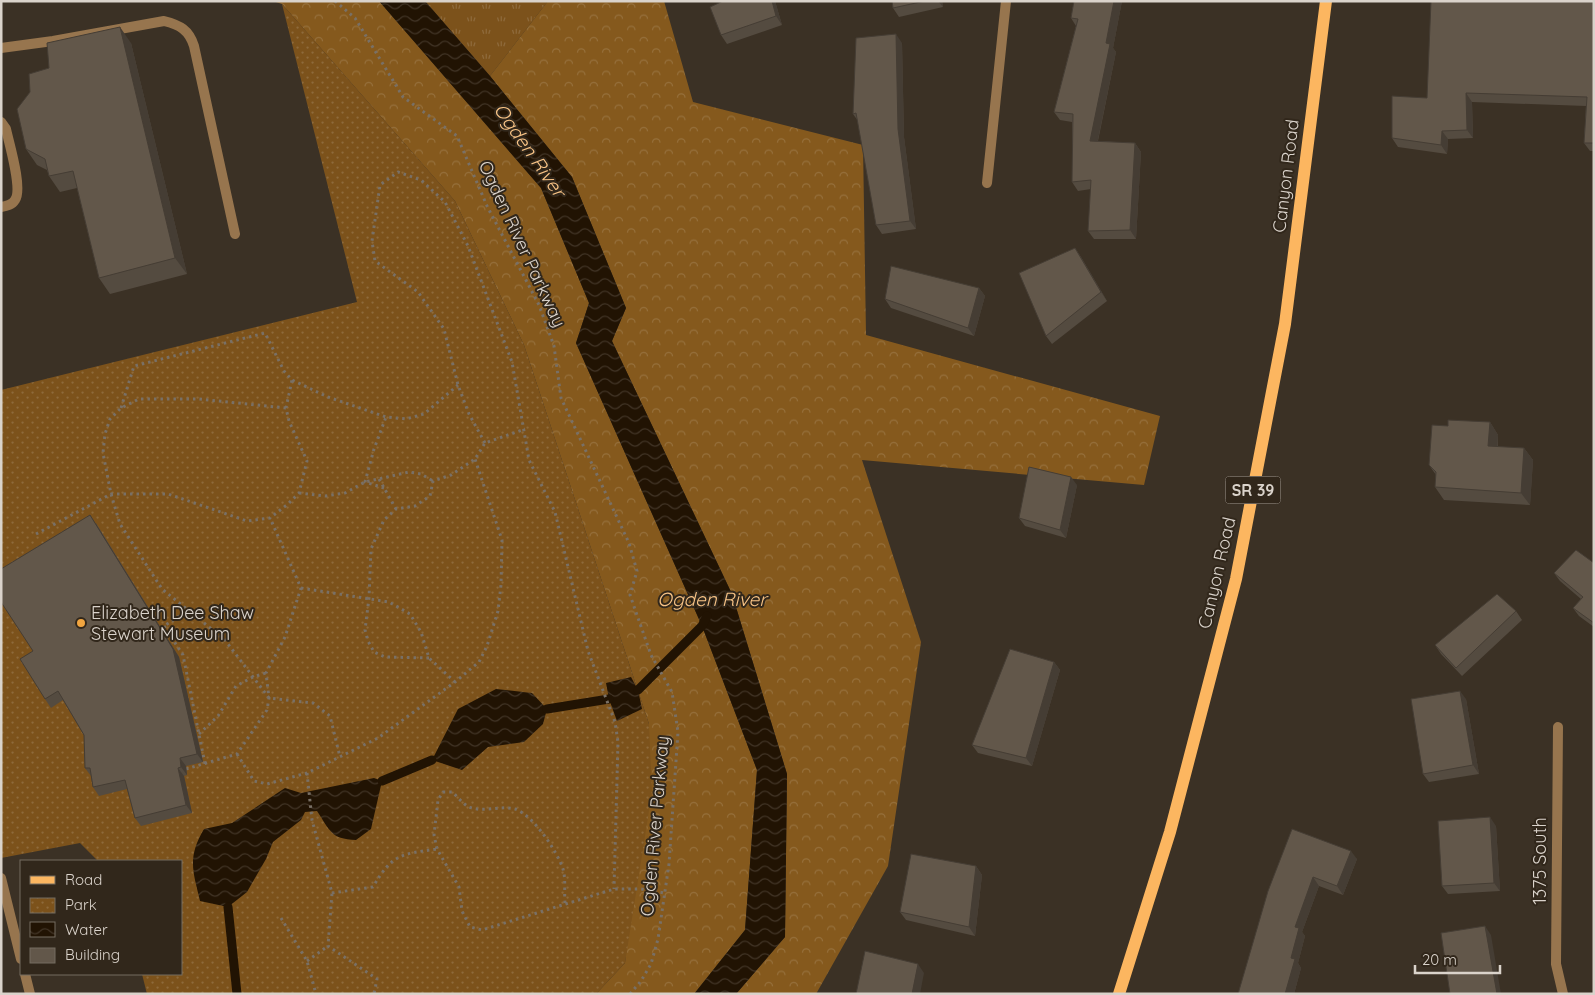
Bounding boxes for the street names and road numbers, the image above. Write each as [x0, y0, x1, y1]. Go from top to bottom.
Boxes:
street label: Canyon Road [1267, 118, 1304, 234]
street label: Ogden River Parkway [474, 157, 571, 331]
road number: SR 39 [1226, 476, 1280, 504]
street label: Canyon Road [1192, 515, 1241, 631]
street label: Ogden River Parkway [635, 735, 674, 917]
street label: 1375 South [1528, 817, 1551, 905]

